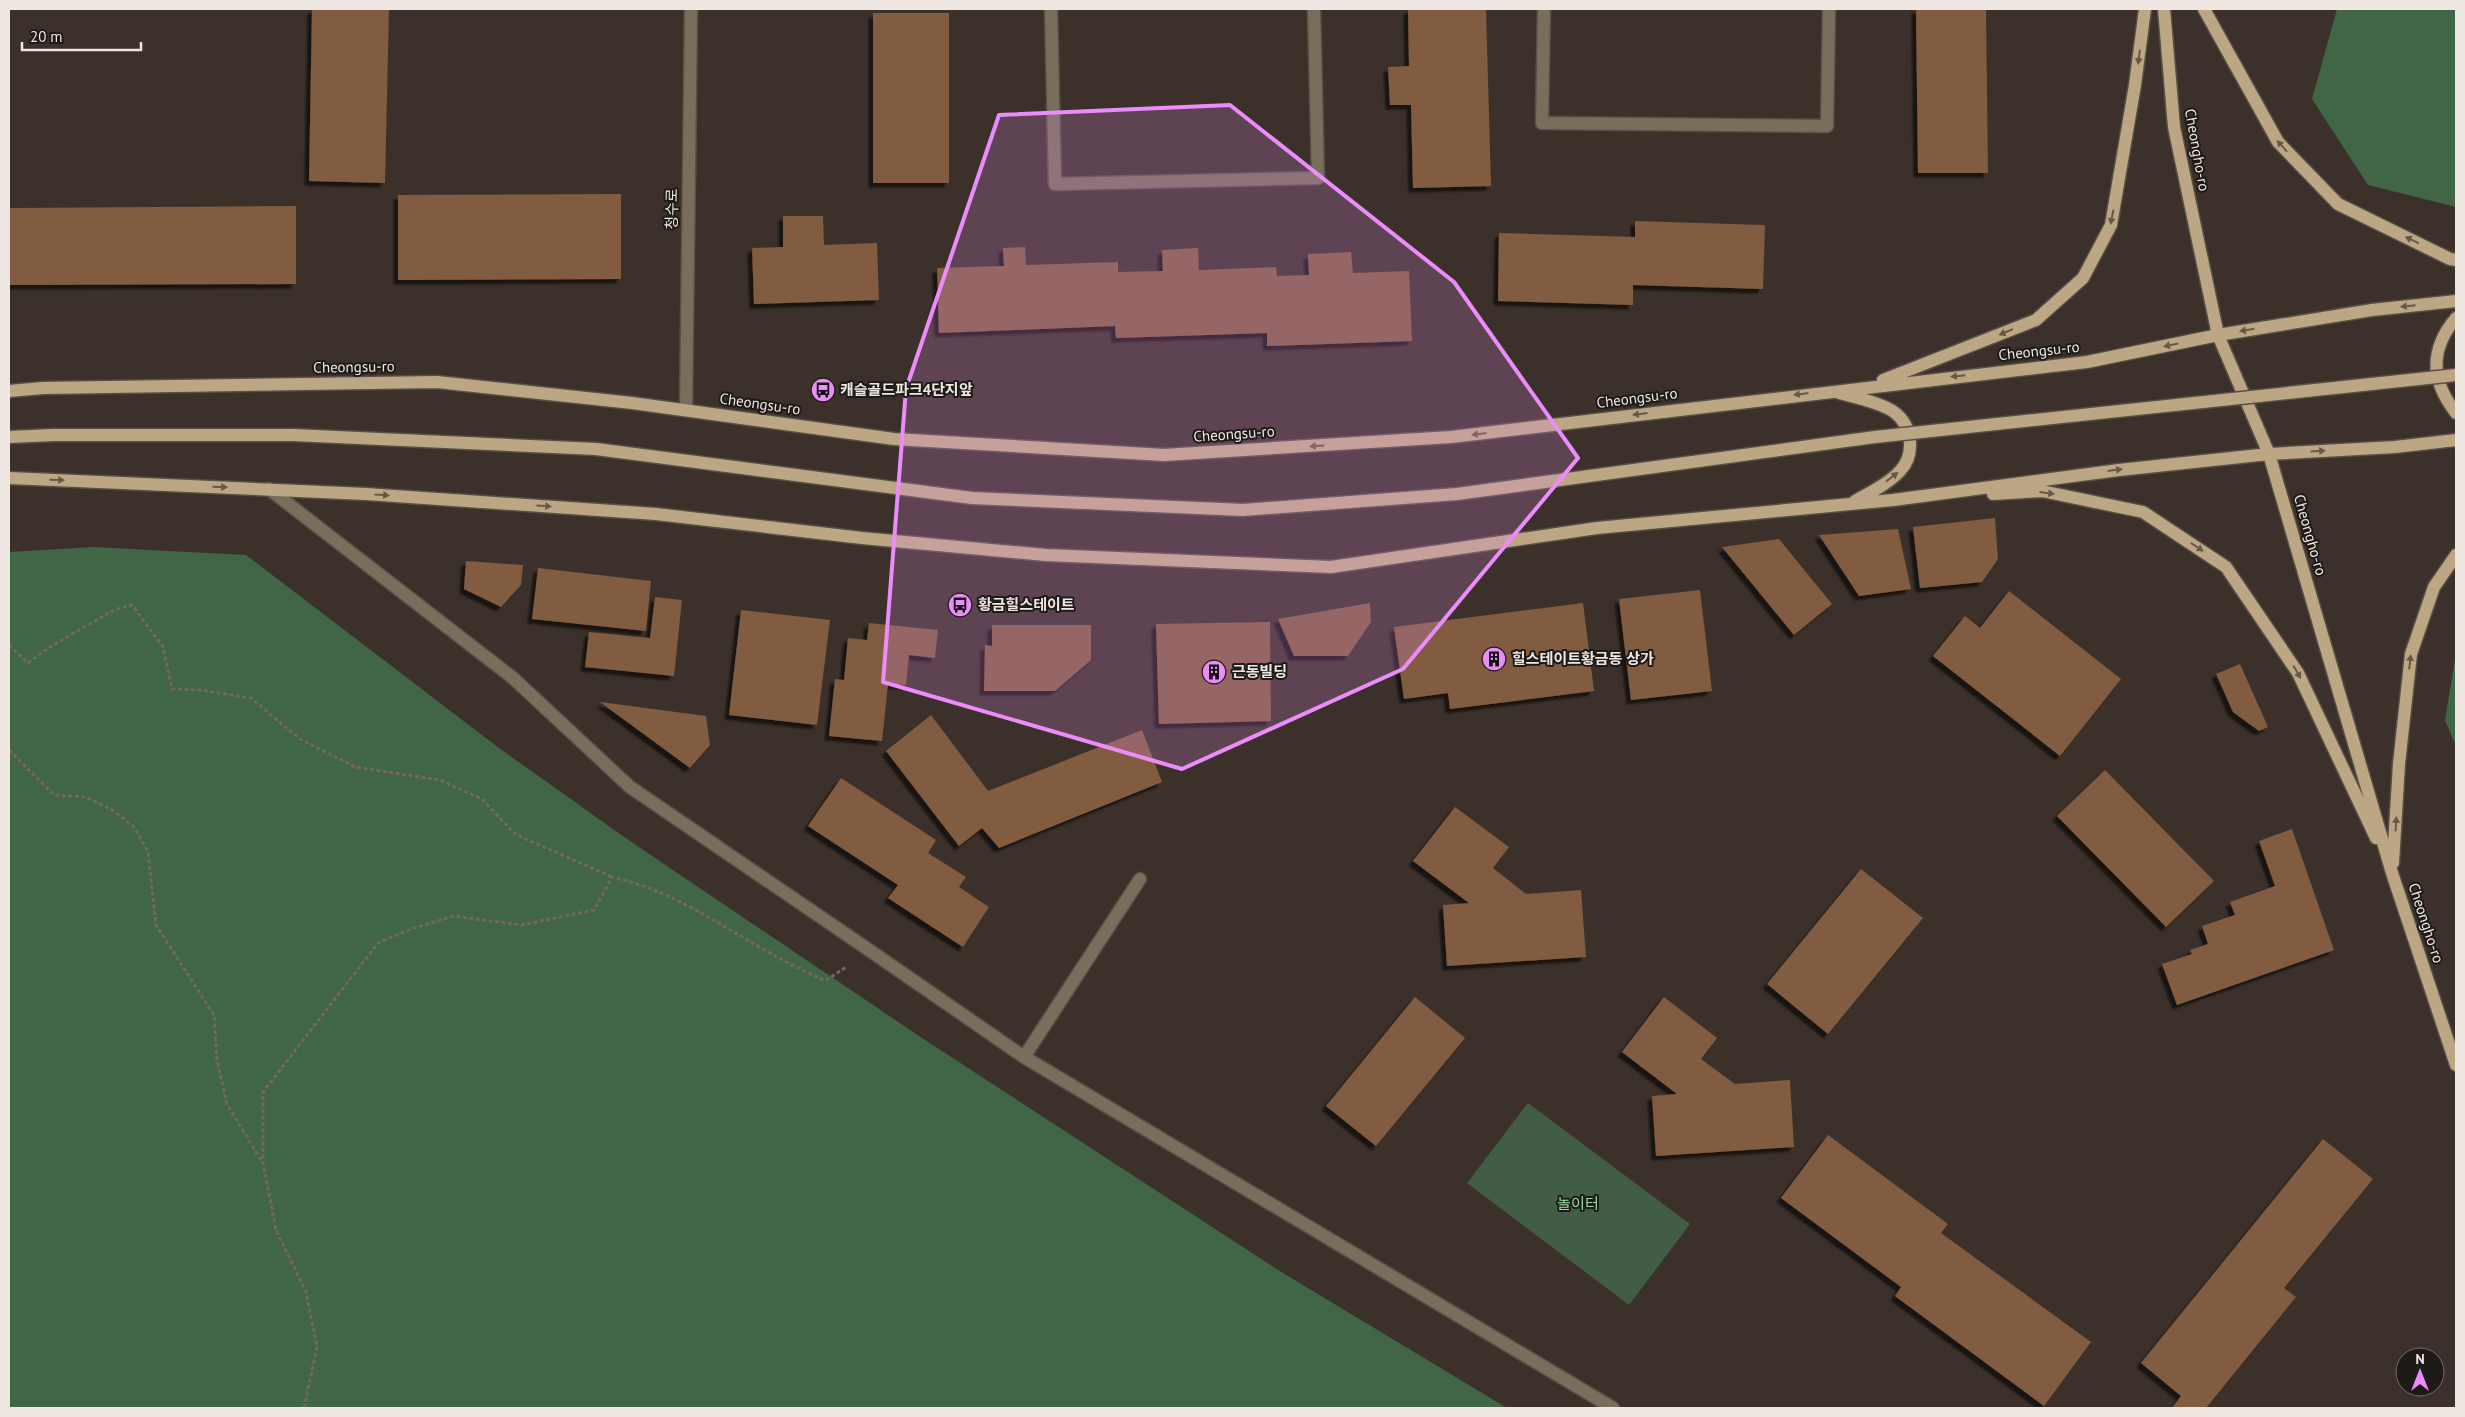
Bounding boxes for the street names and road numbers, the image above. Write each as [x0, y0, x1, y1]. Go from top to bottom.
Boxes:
street label: Cheongho-ro [2181, 107, 2214, 193]
street label: 청수로 [662, 188, 681, 230]
street label: Cheongsu-ro [1997, 337, 2080, 364]
street label: Cheongsu-ro [313, 356, 395, 377]
street label: Cheongsu-ro [1595, 383, 1679, 412]
street label: Cheongsu-ro [718, 388, 802, 419]
street label: Cheongsu-ro [1193, 421, 1275, 446]
street label: Cheongho-ro [2290, 492, 2331, 578]
street label: Cheongho-ro [2405, 880, 2448, 965]

